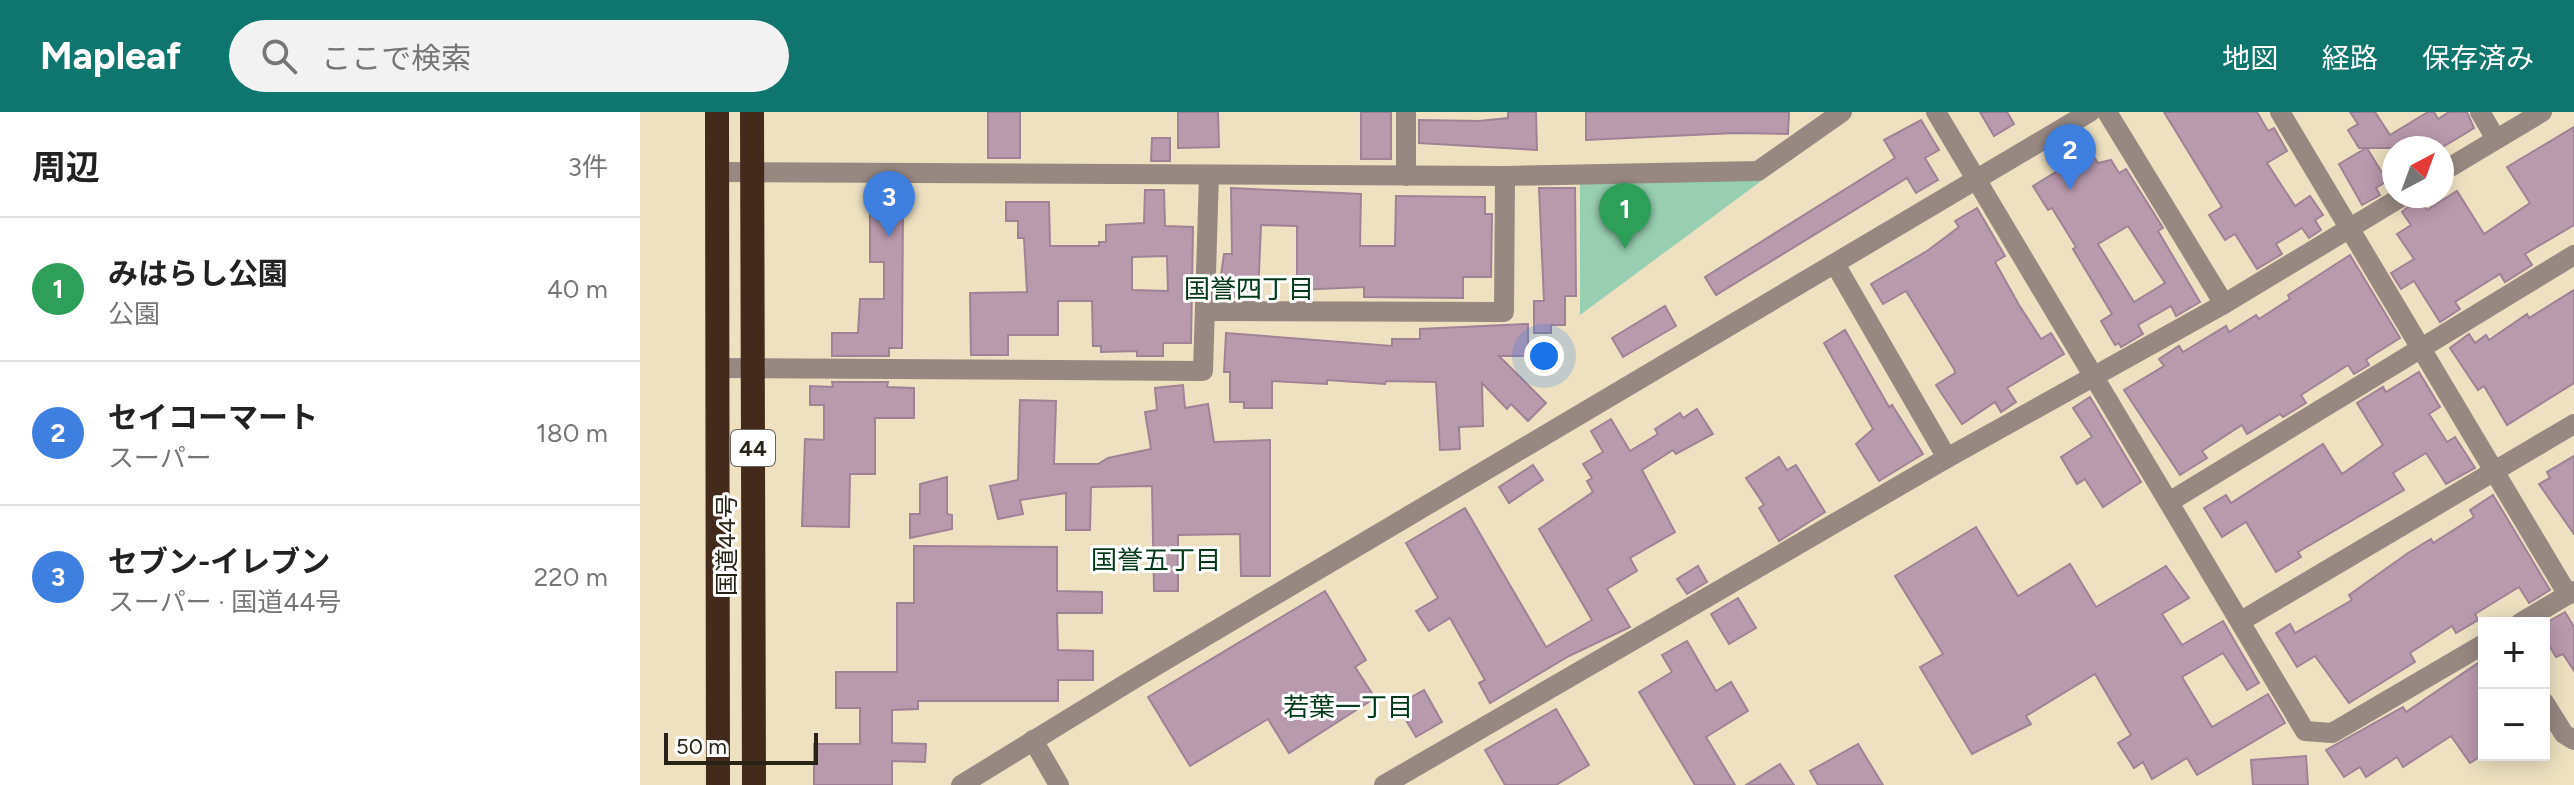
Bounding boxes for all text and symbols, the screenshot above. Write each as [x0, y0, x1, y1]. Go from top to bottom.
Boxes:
search box [229, 20, 789, 92]
text: Mapleaf [40, 33, 181, 79]
icon: search [257, 34, 301, 78]
text: ここで検索 [321, 40, 471, 77]
text: 地図 [2222, 41, 2278, 75]
text: 経路 [2322, 41, 2378, 75]
text: 保存済み [2422, 41, 2534, 75]
pin: 2 [2044, 124, 2096, 190]
north arrow [2382, 136, 2454, 208]
text: 周辺 [32, 147, 100, 188]
text: 3件 [568, 151, 608, 183]
pin: 3 [863, 171, 915, 237]
pin: 1 [1599, 183, 1651, 249]
text: みはらし公園 [108, 255, 288, 292]
text: 1 [53, 273, 63, 305]
text: 40 m [547, 273, 608, 305]
district label: 国誉四丁目 [1184, 273, 1314, 305]
text: 公園 [108, 298, 160, 330]
your location [1524, 336, 1564, 376]
text: セイコーマート [108, 399, 318, 436]
text: 2 [50, 417, 66, 449]
text: 180 m [536, 417, 608, 449]
road number: 44 [731, 430, 775, 466]
text: スーパー [108, 442, 212, 474]
street label: 国道44号 [712, 494, 741, 596]
text: セブン-イレブン [108, 543, 330, 580]
district label: 国誉五丁目 [1091, 544, 1221, 576]
text: 3 [51, 561, 65, 593]
text: 220 m [534, 561, 608, 593]
text: スーパー · 国道44号 [108, 586, 341, 618]
map controls [2478, 617, 2550, 761]
button: + [2478, 617, 2550, 689]
button: − [2478, 689, 2550, 761]
district label: 若葉一丁目 [1283, 691, 1413, 723]
scale bar [664, 729, 818, 765]
text: 50 m [676, 733, 727, 760]

